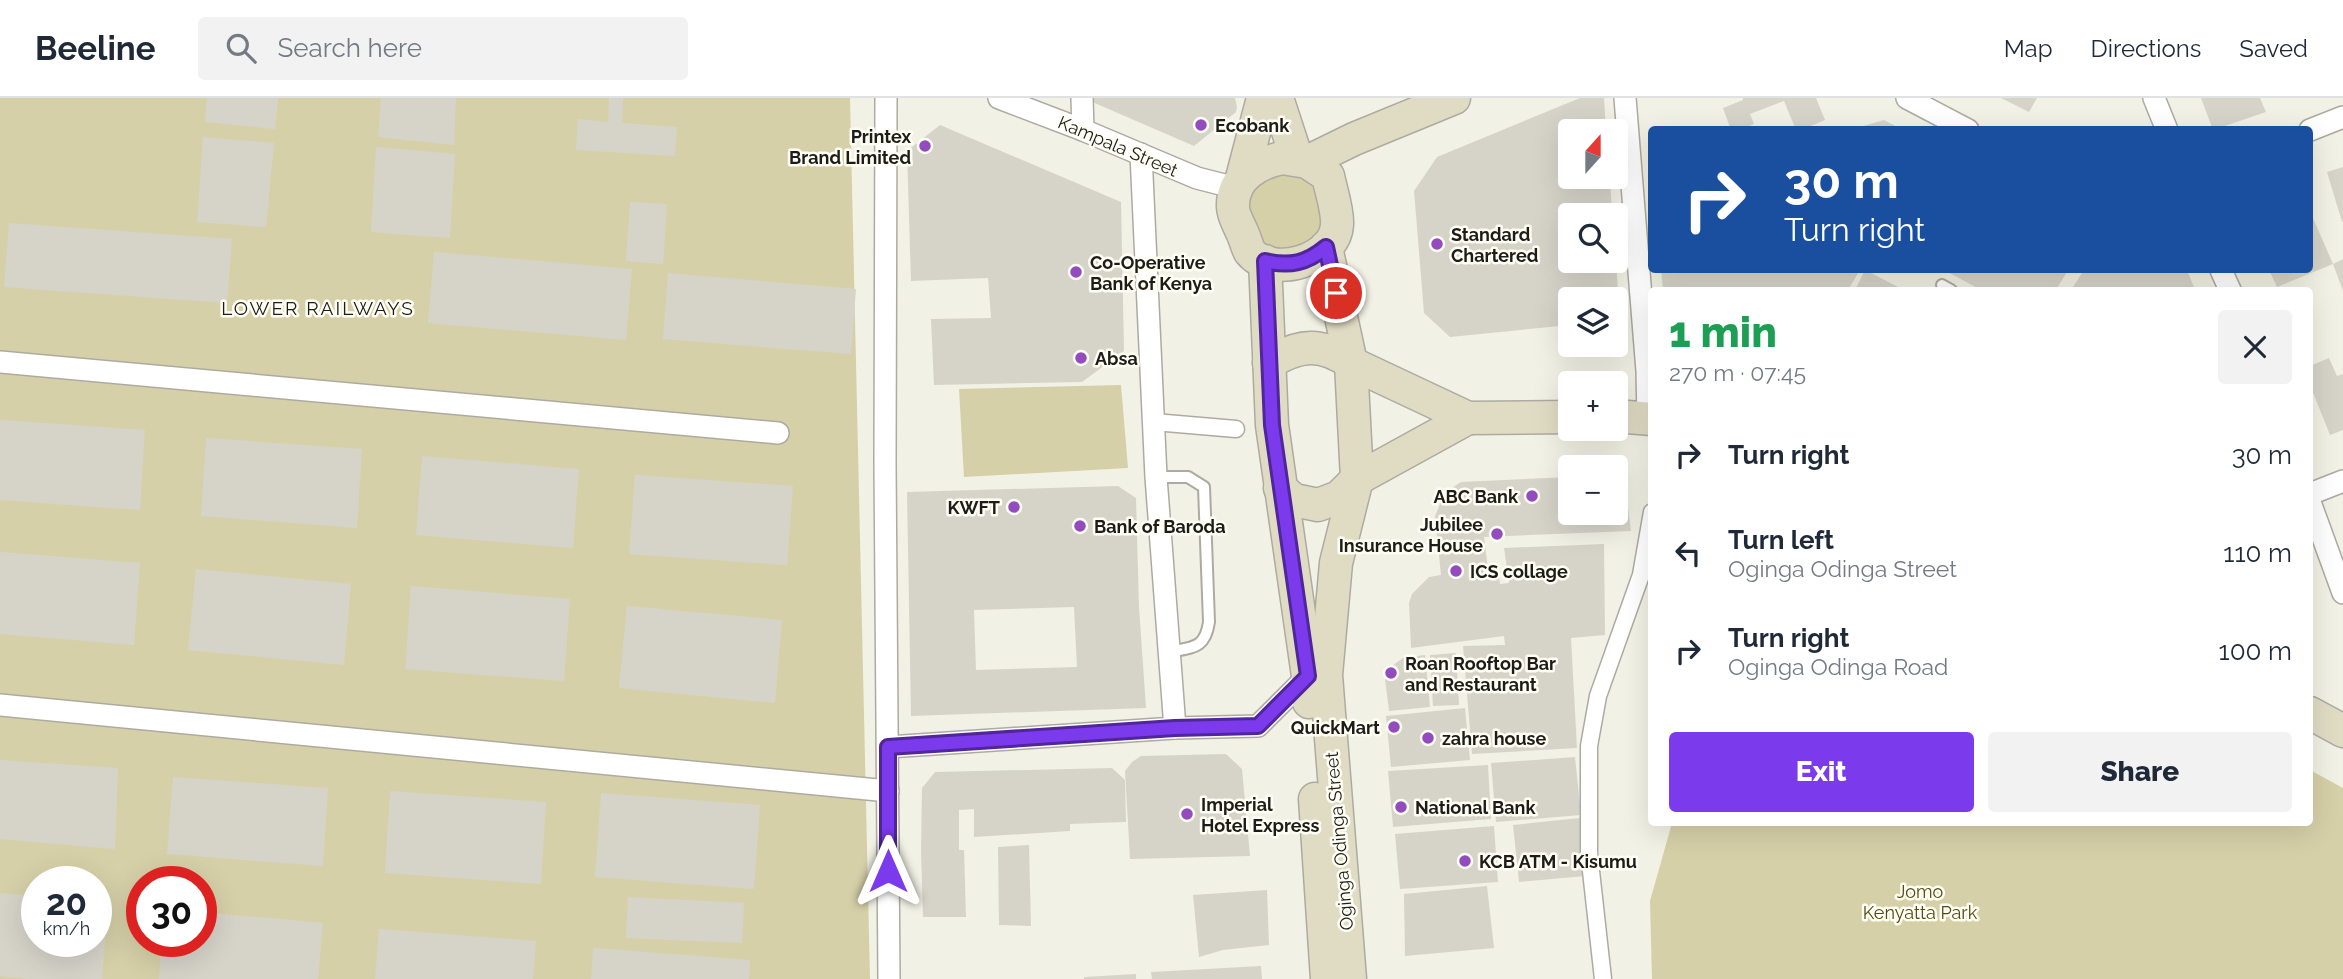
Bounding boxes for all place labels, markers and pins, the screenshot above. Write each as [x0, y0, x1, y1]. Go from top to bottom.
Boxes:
place label: Ecobank [1215, 115, 1290, 136]
marker: Ecobank [1193, 117, 1209, 133]
place label: Printex Brand Limited [789, 126, 911, 168]
marker: Printex Brand Limited [917, 138, 933, 154]
place label: Standard Chartered [1451, 224, 1538, 266]
marker: Standard Chartered [1429, 236, 1445, 252]
place label: Co-Operative Bank of Kenya [1090, 252, 1212, 294]
pin [1306, 263, 1366, 323]
marker: Co-Operative Bank of Kenya [1068, 264, 1084, 280]
place label: Absa [1095, 348, 1138, 369]
marker: Absa [1073, 350, 1089, 366]
place label: ABC Bank [1434, 486, 1519, 507]
marker: ABC Bank [1524, 488, 1540, 504]
place label: KWFT [948, 497, 1000, 518]
marker: KWFT [1006, 499, 1022, 515]
place label: Jubilee Insurance House [1339, 514, 1483, 556]
place label: Bank of Baroda [1094, 516, 1226, 537]
marker: Bank of Baroda [1072, 518, 1088, 534]
marker: Jubilee Insurance House [1489, 526, 1505, 542]
place label: ICS collage [1470, 561, 1568, 582]
marker: ICS collage [1448, 563, 1464, 579]
place label: Roan Rooftop Bar and Restaurant [1405, 653, 1556, 695]
marker: Roan Rooftop Bar and Restaurant [1383, 665, 1399, 681]
place label: QuickMart [1291, 717, 1380, 738]
marker: QuickMart [1386, 719, 1402, 735]
place label: zahra house [1442, 728, 1546, 749]
marker: zahra house [1420, 730, 1436, 746]
place label: Imperial Hotel Express [1201, 794, 1319, 836]
place label: National Bank [1415, 797, 1536, 818]
marker: National Bank [1393, 799, 1409, 815]
marker: Imperial Hotel Express [1179, 806, 1195, 822]
place label: KCB ATM - Kisumu [1479, 851, 1637, 872]
marker: KCB ATM - Kisumu [1457, 853, 1473, 869]

